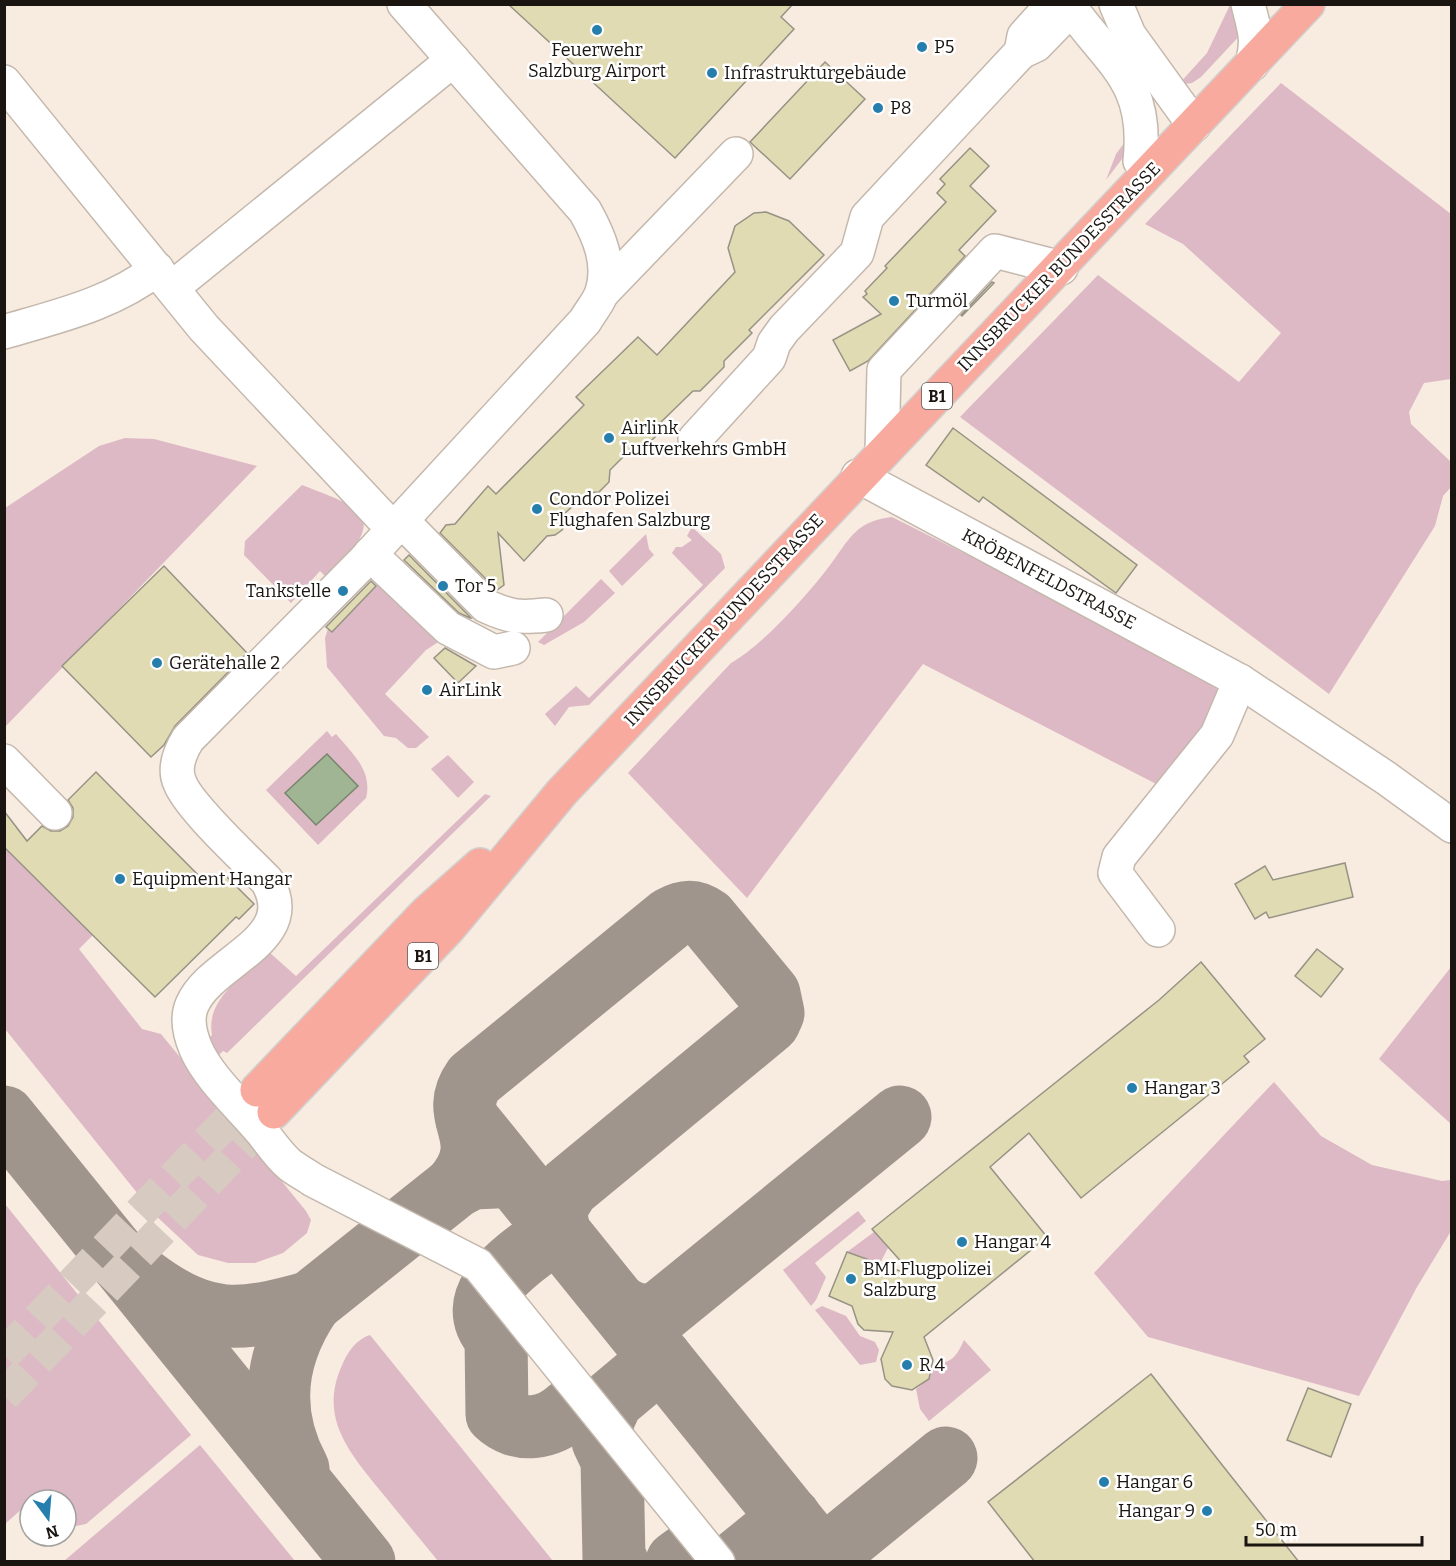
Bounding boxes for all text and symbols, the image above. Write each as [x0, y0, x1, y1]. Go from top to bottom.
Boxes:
marker: Feuerwehr Salzburg Airport [590, 23, 604, 37]
place label: P5 [934, 36, 954, 58]
place label: Feuerwehr Salzburg Airport [528, 39, 666, 82]
marker: P5 [915, 40, 929, 54]
place label: Infrastrukturgebäude [724, 62, 906, 84]
marker: Infrastrukturgebäude [705, 66, 719, 80]
place label: P8 [890, 97, 912, 119]
marker: P8 [871, 101, 885, 115]
street label: INNSBRUCKER BUNDESSTRASSE [953, 158, 1165, 376]
place label: Turmöl [906, 290, 968, 312]
marker: Turmöl [887, 294, 901, 308]
road number: B1 [922, 383, 952, 409]
place label: Airlink Luftverkehrs GmbH [621, 417, 787, 460]
marker: Airlink Luftverkehrs GmbH [602, 431, 616, 445]
place label: Condor Polizei Flughafen Salzburg [549, 488, 710, 531]
marker: Condor Polizei Flughafen Salzburg [530, 502, 544, 516]
street label: INNSBRUCKER BUNDESSTRASSE [620, 509, 828, 731]
street label: KRÖBENFELDSTRASSE [958, 524, 1140, 634]
place label: Tor 5 [455, 575, 496, 597]
marker: Tor 5 [436, 579, 450, 593]
place label: Tankstelle [246, 580, 331, 602]
marker: Tankstelle [336, 584, 350, 598]
place label: Gerätehalle 2 [169, 652, 280, 674]
marker: Gerätehalle 2 [150, 656, 164, 670]
place label: AirLink [439, 679, 502, 701]
marker: AirLink [420, 683, 434, 697]
place label: Equipment Hangar [132, 868, 292, 890]
marker: Equipment Hangar [113, 872, 127, 886]
road number: B1 [408, 943, 438, 969]
place label: Hangar 3 [1144, 1077, 1221, 1099]
marker: Hangar 3 [1125, 1081, 1139, 1095]
place label: Hangar 4 [974, 1231, 1052, 1253]
marker: Hangar 4 [955, 1235, 969, 1249]
place label: BMI Flugpolizei Salzburg [863, 1258, 992, 1301]
marker: BMI Flugpolizei Salzburg [844, 1272, 858, 1286]
place label: R 4 [919, 1354, 945, 1376]
marker: R 4 [900, 1358, 914, 1372]
place label: Hangar 6 [1116, 1471, 1193, 1493]
marker: Hangar 6 [1097, 1475, 1111, 1489]
north arrow [18, 1488, 78, 1548]
place label: Hangar 9 [1118, 1500, 1195, 1522]
marker: Hangar 9 [1200, 1504, 1214, 1518]
scale bar [1246, 1509, 1422, 1547]
text: 50 m [1255, 1519, 1297, 1541]
text: N [43, 1521, 61, 1543]

